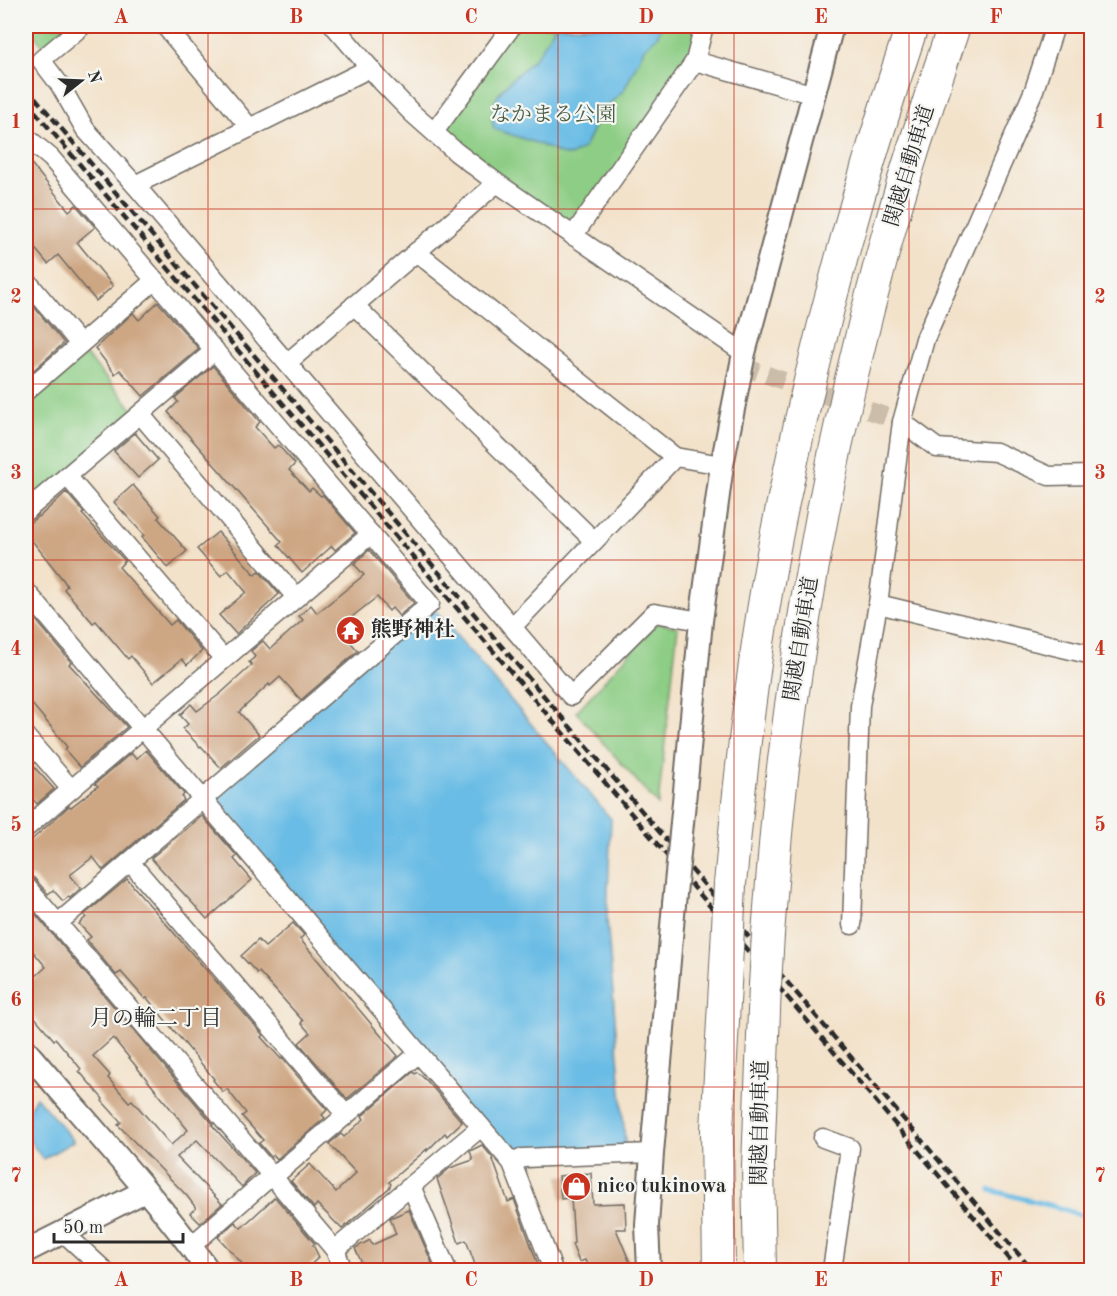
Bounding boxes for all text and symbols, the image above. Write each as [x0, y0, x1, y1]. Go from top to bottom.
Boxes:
text: A [113, 8, 129, 28]
text: B [289, 8, 303, 28]
text: C [464, 8, 478, 28]
text: D [638, 8, 654, 28]
text: E [814, 8, 828, 28]
text: F [989, 8, 1003, 28]
north arrow [51, 51, 111, 111]
text: N [84, 69, 103, 86]
street label: 関越自動車道 [880, 102, 938, 229]
park label: なかまる公園 [490, 103, 616, 126]
text: 1 [10, 113, 22, 133]
text: 1 [1094, 113, 1106, 133]
text: 2 [10, 288, 22, 308]
text: 2 [1094, 288, 1106, 308]
text: 3 [10, 464, 22, 484]
text: 3 [1094, 464, 1106, 484]
street label: 関越自動車道 [780, 575, 822, 703]
temple icon: 熊野神社 [334, 614, 366, 646]
place label: 熊野神社 [371, 618, 455, 641]
text: 4 [10, 640, 22, 660]
text: 4 [1094, 640, 1106, 660]
text: 5 [10, 815, 22, 836]
text: 5 [1094, 815, 1106, 836]
text: 6 [10, 991, 22, 1011]
text: 6 [1094, 991, 1106, 1011]
district label: 月の輪二丁目 [90, 1006, 222, 1030]
street label: 関越自動車道 [747, 1060, 773, 1186]
text: 7 [10, 1167, 22, 1187]
text: 7 [1094, 1167, 1106, 1187]
shop icon: nico tukinowa [560, 1170, 592, 1202]
place label: nico tukinowa [597, 1176, 727, 1197]
scale bar [54, 1206, 183, 1244]
text: 50 m [63, 1219, 103, 1237]
text: A [113, 1271, 129, 1291]
text: B [289, 1271, 303, 1291]
text: C [464, 1271, 478, 1291]
text: D [638, 1271, 654, 1291]
text: E [814, 1271, 828, 1291]
text: F [989, 1271, 1003, 1291]

